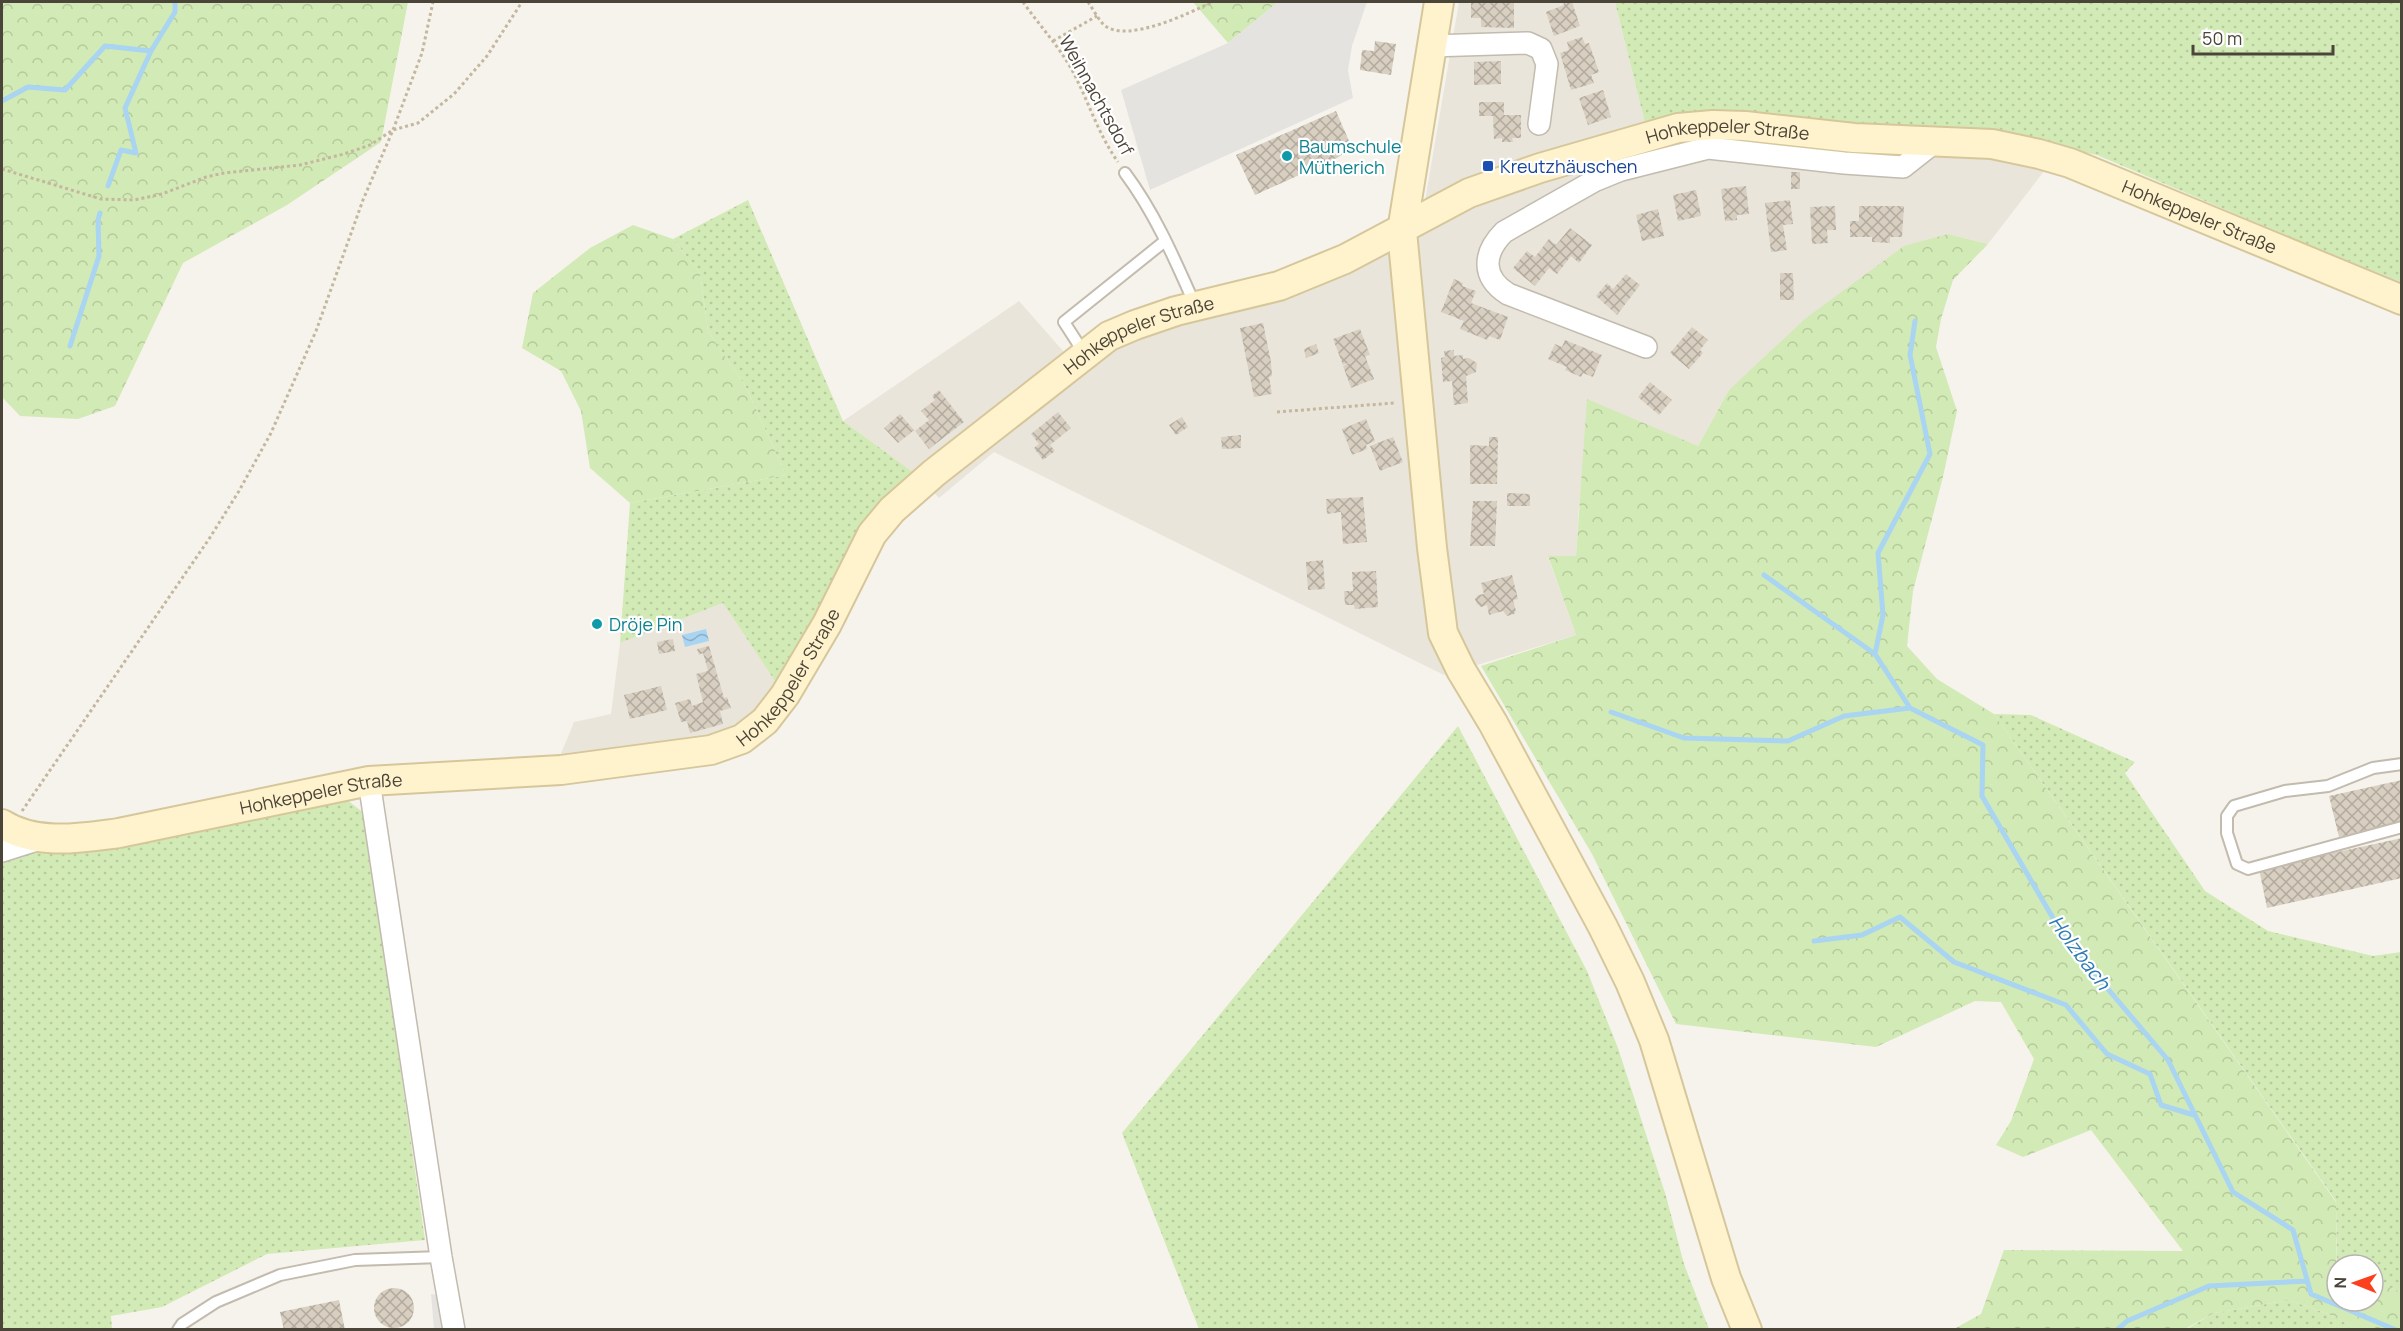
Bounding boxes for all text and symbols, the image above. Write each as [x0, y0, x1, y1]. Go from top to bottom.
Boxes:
scale bar [2193, 18, 2332, 56]
text: 50 m [2202, 26, 2242, 50]
street label: Weihnachtsdorf [1054, 31, 1140, 160]
street label: Hohkeppeler Straße [1643, 113, 1811, 149]
place label: Baumschule Mütherich [1299, 134, 1402, 179]
marker: Baumschule Mütherich [1280, 149, 1294, 163]
place label: Kreutzhäuschen [1500, 154, 1637, 178]
marker: Kreutzhäuschen [1481, 159, 1495, 173]
street label: Hohkeppeler Straße [2119, 174, 2280, 259]
street label: Hohkeppeler Straße [1058, 290, 1216, 379]
street label: Hohkeppeler Straße [731, 604, 845, 751]
place label: Dröje Pin [609, 612, 682, 636]
marker: Dröje Pin [590, 617, 604, 631]
street label: Hohkeppeler Straße [237, 767, 403, 820]
water label: Holzbach [2043, 909, 2118, 996]
north arrow [2325, 1253, 2385, 1313]
text: N [2329, 1277, 2351, 1289]

